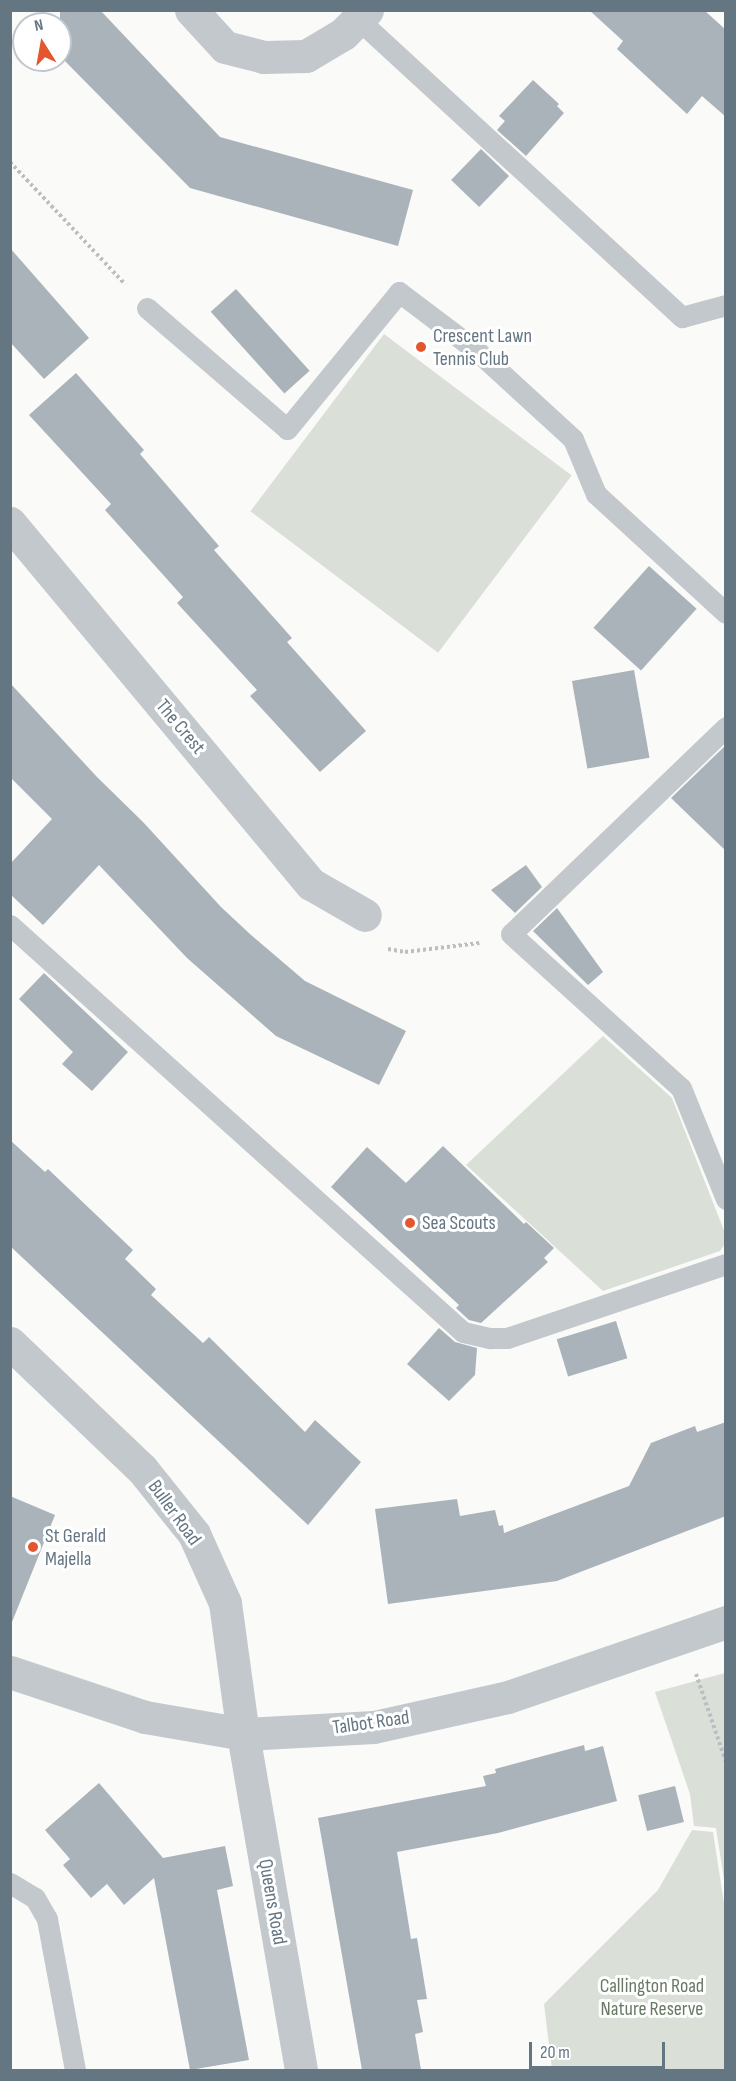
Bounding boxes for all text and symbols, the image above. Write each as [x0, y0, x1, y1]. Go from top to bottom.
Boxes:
north arrow [12, 12, 72, 72]
text: N [33, 16, 45, 36]
place label: Crescent Lawn Tennis Club [433, 324, 532, 371]
marker: Crescent Lawn Tennis Club [414, 340, 428, 354]
street label: The Crest [150, 695, 210, 759]
place label: Sea Scouts [422, 1211, 496, 1235]
marker: Sea Scouts [403, 1216, 417, 1230]
street label: Buller Road [142, 1476, 206, 1550]
place label: St Gerald Majella [45, 1524, 106, 1571]
marker: St Gerald Majella [26, 1540, 40, 1554]
street label: Talbot Road [331, 1706, 411, 1740]
street label: Queens Road [253, 1857, 291, 1947]
park label: Callington Road Nature Reserve [600, 1975, 704, 2022]
scale bar [532, 2030, 668, 2068]
text: 20 m [540, 2042, 570, 2063]

